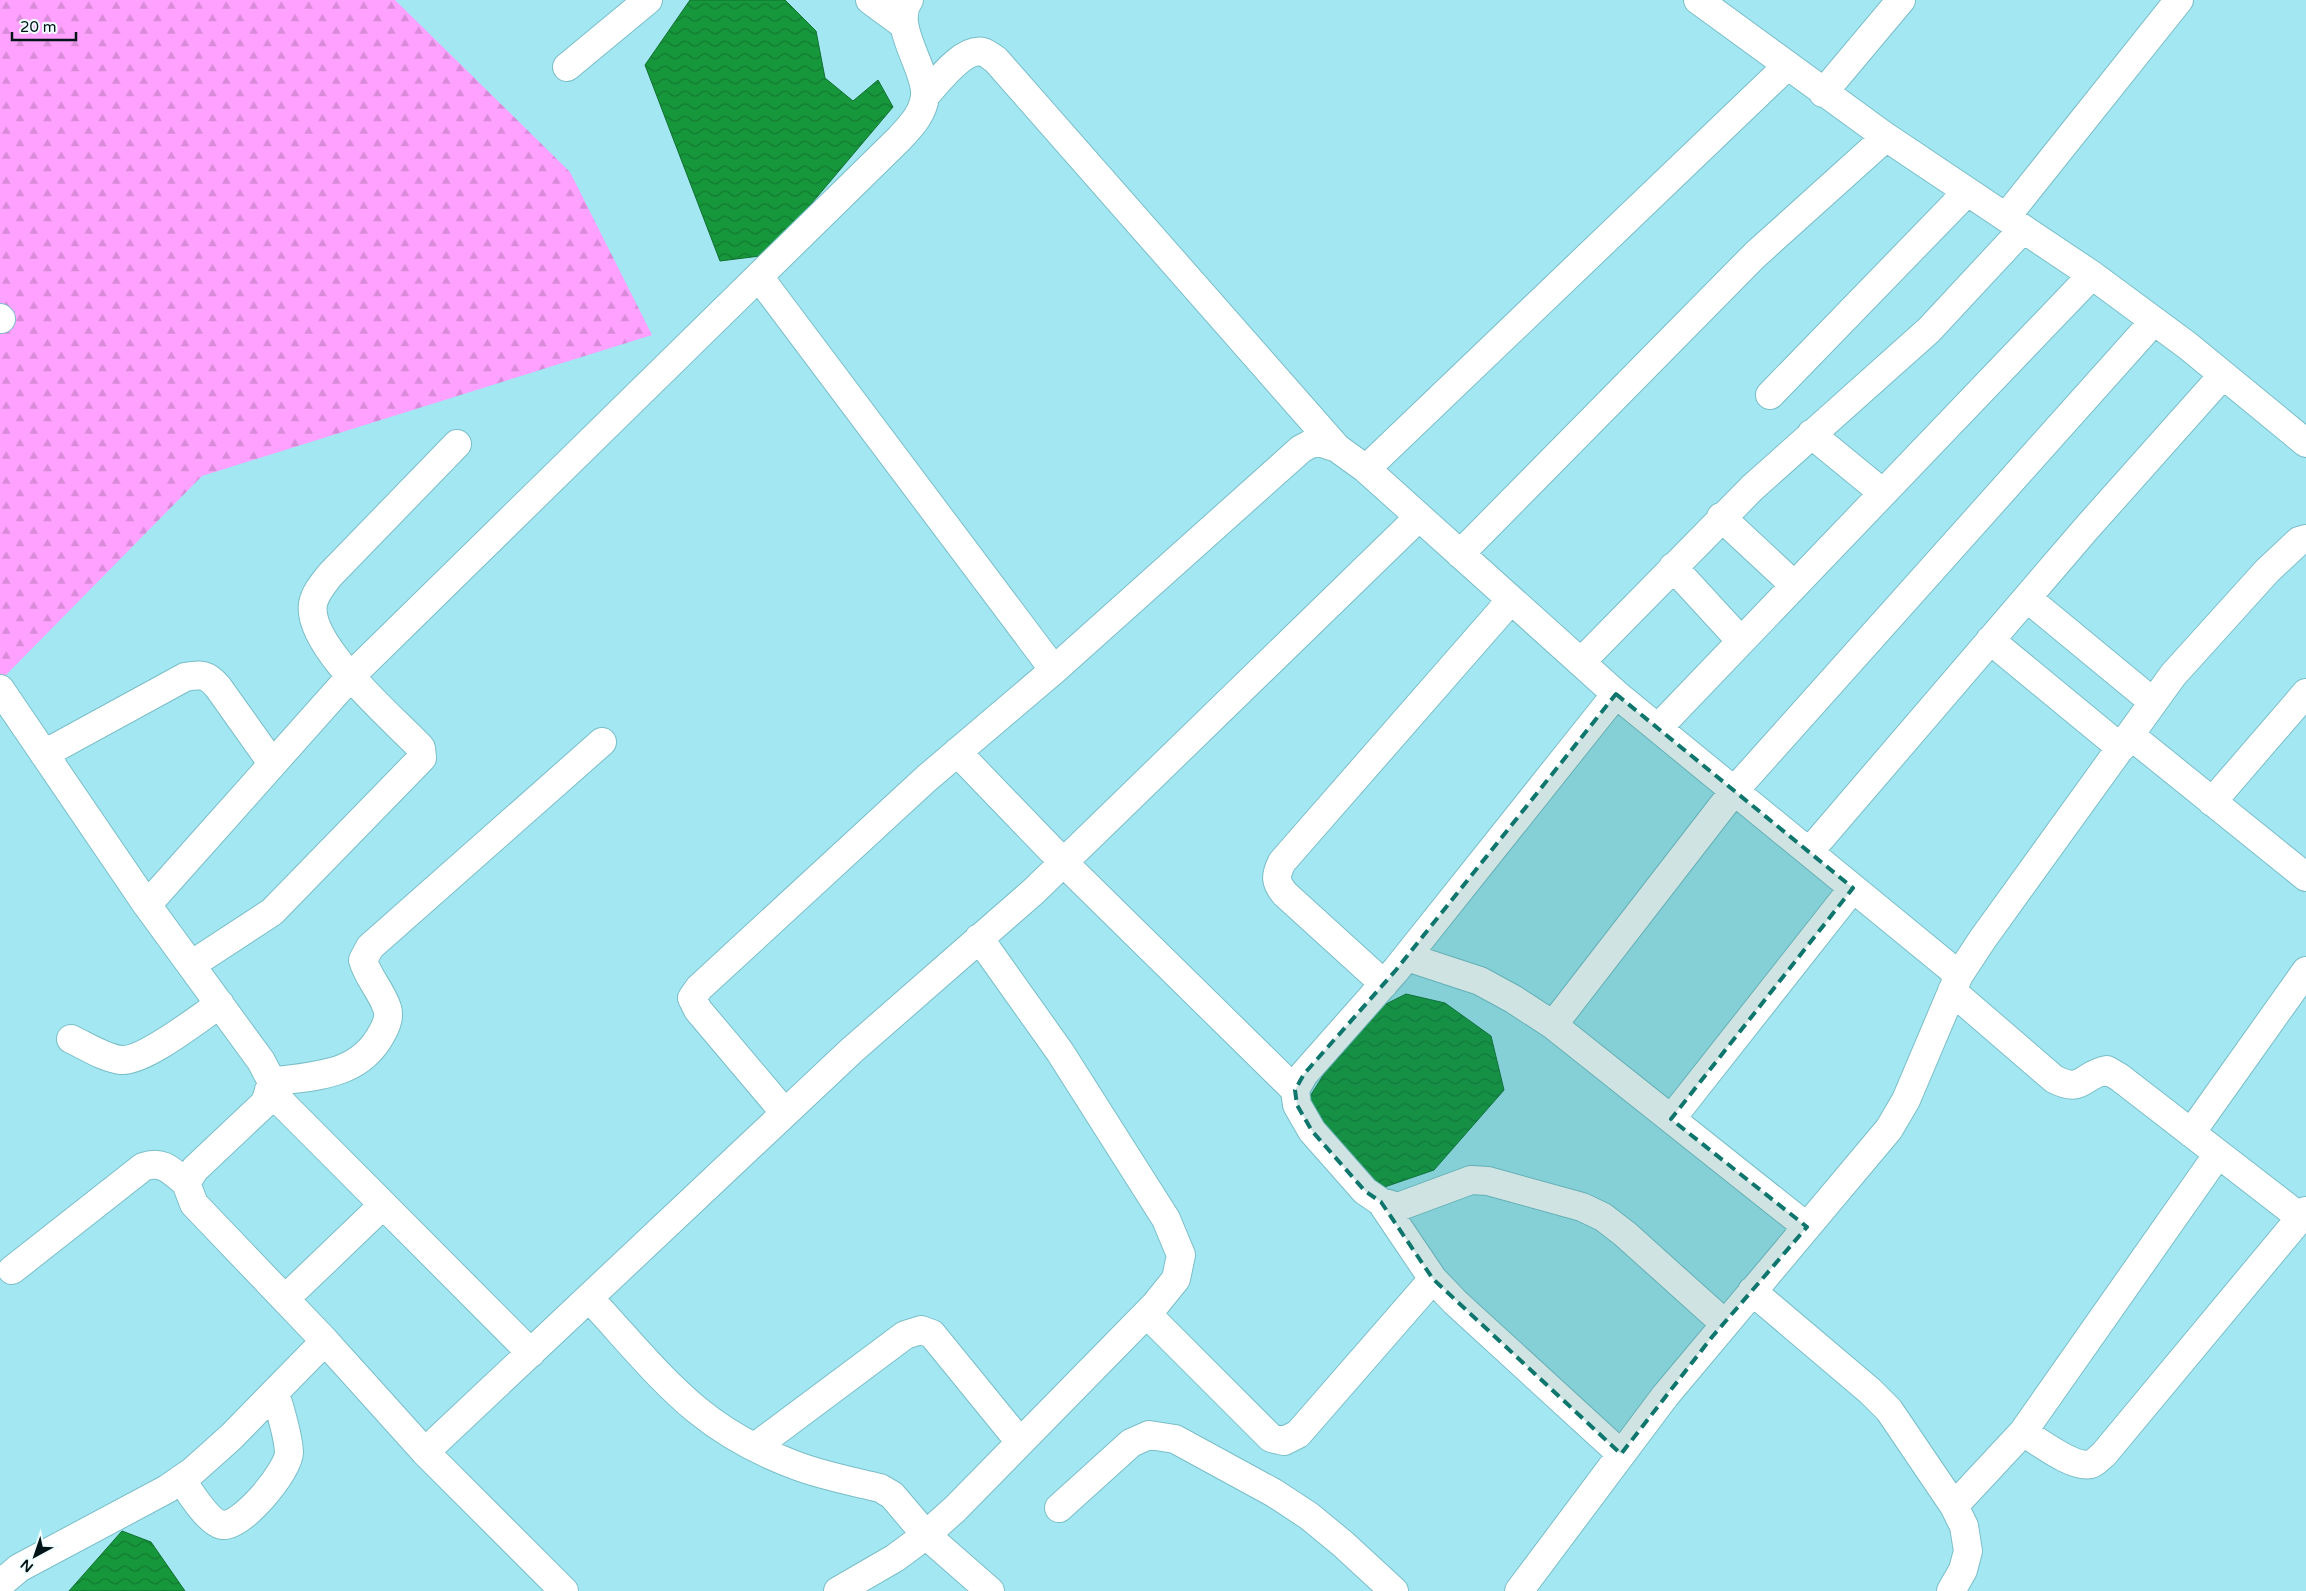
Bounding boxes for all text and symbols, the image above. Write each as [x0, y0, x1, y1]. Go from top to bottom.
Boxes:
scale bar [12, 10, 76, 42]
text: 20 m [20, 18, 57, 36]
north arrow [10, 1531, 60, 1581]
text: N [17, 1555, 37, 1576]

